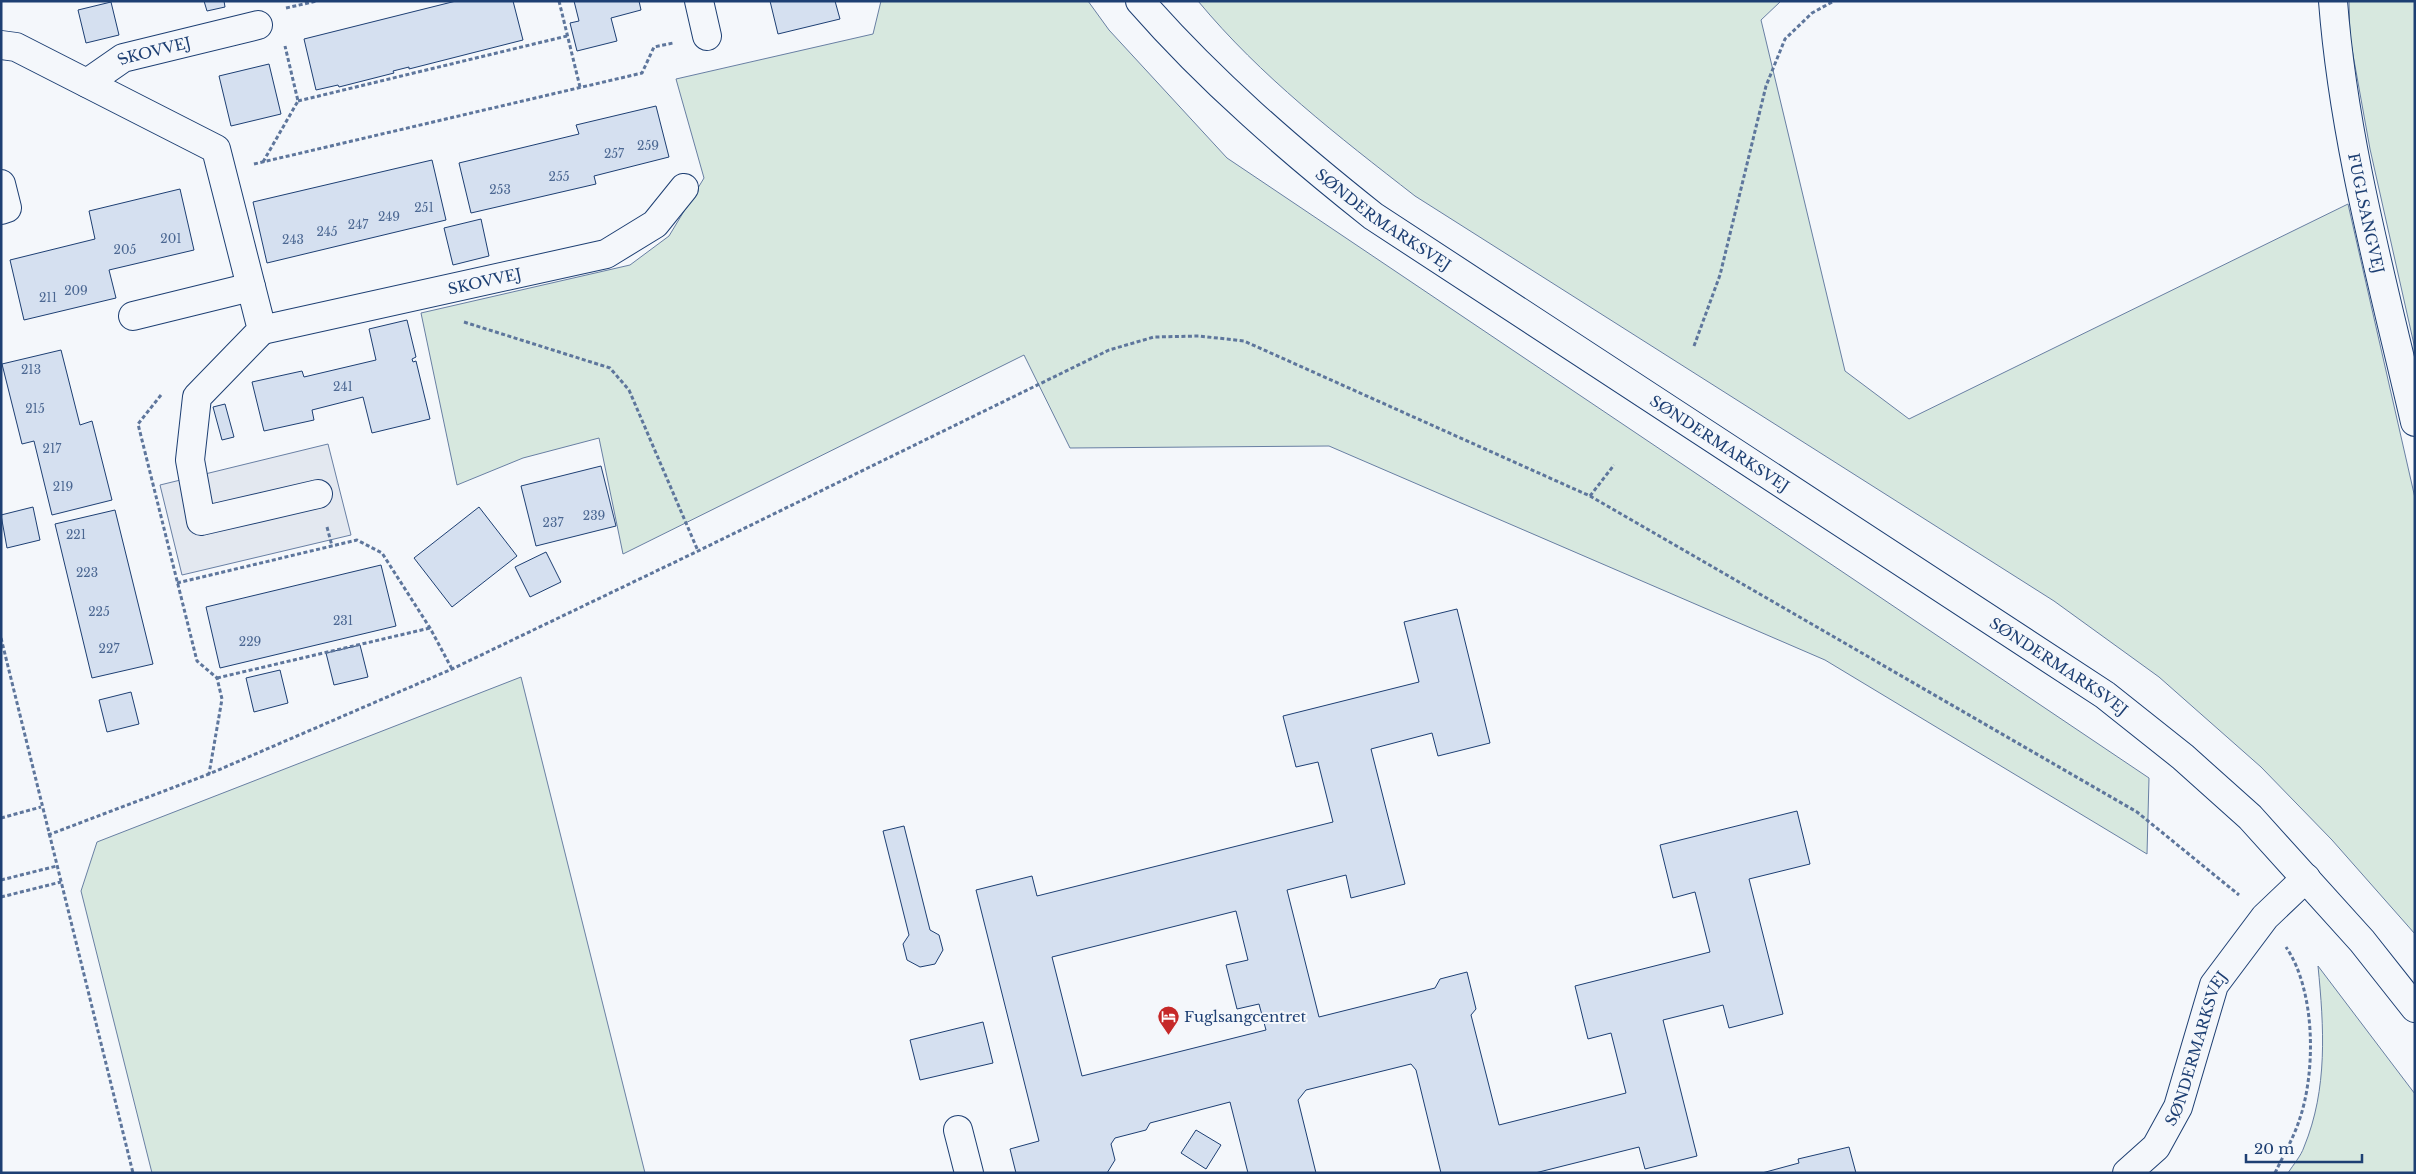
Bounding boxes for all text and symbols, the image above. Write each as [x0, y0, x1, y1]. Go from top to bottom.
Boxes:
street label: SKOVVEJ [113, 32, 193, 69]
house number: 259 [637, 138, 659, 153]
house number: 257 [604, 146, 625, 161]
street label: FUGLSANGVEJ [2345, 151, 2389, 275]
street label: SØNDERMARKSVEJ [1312, 164, 1455, 274]
house number: 255 [548, 169, 570, 184]
house number: 253 [489, 182, 511, 197]
house number: 251 [414, 200, 434, 215]
house number: 249 [378, 209, 400, 224]
house number: 247 [348, 217, 369, 232]
house number: 245 [316, 224, 338, 239]
house number: 201 [160, 231, 182, 246]
house number: 243 [282, 232, 304, 247]
house number: 205 [114, 242, 137, 257]
street label: SKOVVEJ [446, 263, 523, 298]
house number: 209 [64, 283, 88, 298]
house number: 211 [39, 290, 57, 305]
house number: 213 [21, 362, 41, 377]
house number: 241 [333, 379, 353, 394]
street label: SØNDERMARKSVEJ [1647, 391, 1793, 496]
house number: 215 [25, 401, 45, 416]
house number: 217 [43, 441, 62, 456]
house number: 219 [53, 479, 73, 494]
house number: 239 [583, 508, 605, 523]
house number: 237 [543, 515, 564, 530]
house number: 221 [66, 527, 86, 542]
house number: 223 [76, 565, 98, 580]
house number: 225 [88, 604, 110, 619]
house number: 231 [333, 613, 353, 628]
street label: SØNDERMARKSVEJ [1986, 613, 2132, 719]
house number: 229 [239, 634, 261, 649]
house number: 227 [99, 641, 120, 656]
street label: SØNDERMARKSVEJ [2160, 967, 2231, 1129]
hotel icon: Fuglsangcentret [1156, 1004, 1180, 1035]
place label: Fuglsangcentret [1184, 1007, 1307, 1026]
scale bar [2246, 1132, 2362, 1164]
text: 20 m [2254, 1139, 2294, 1158]

